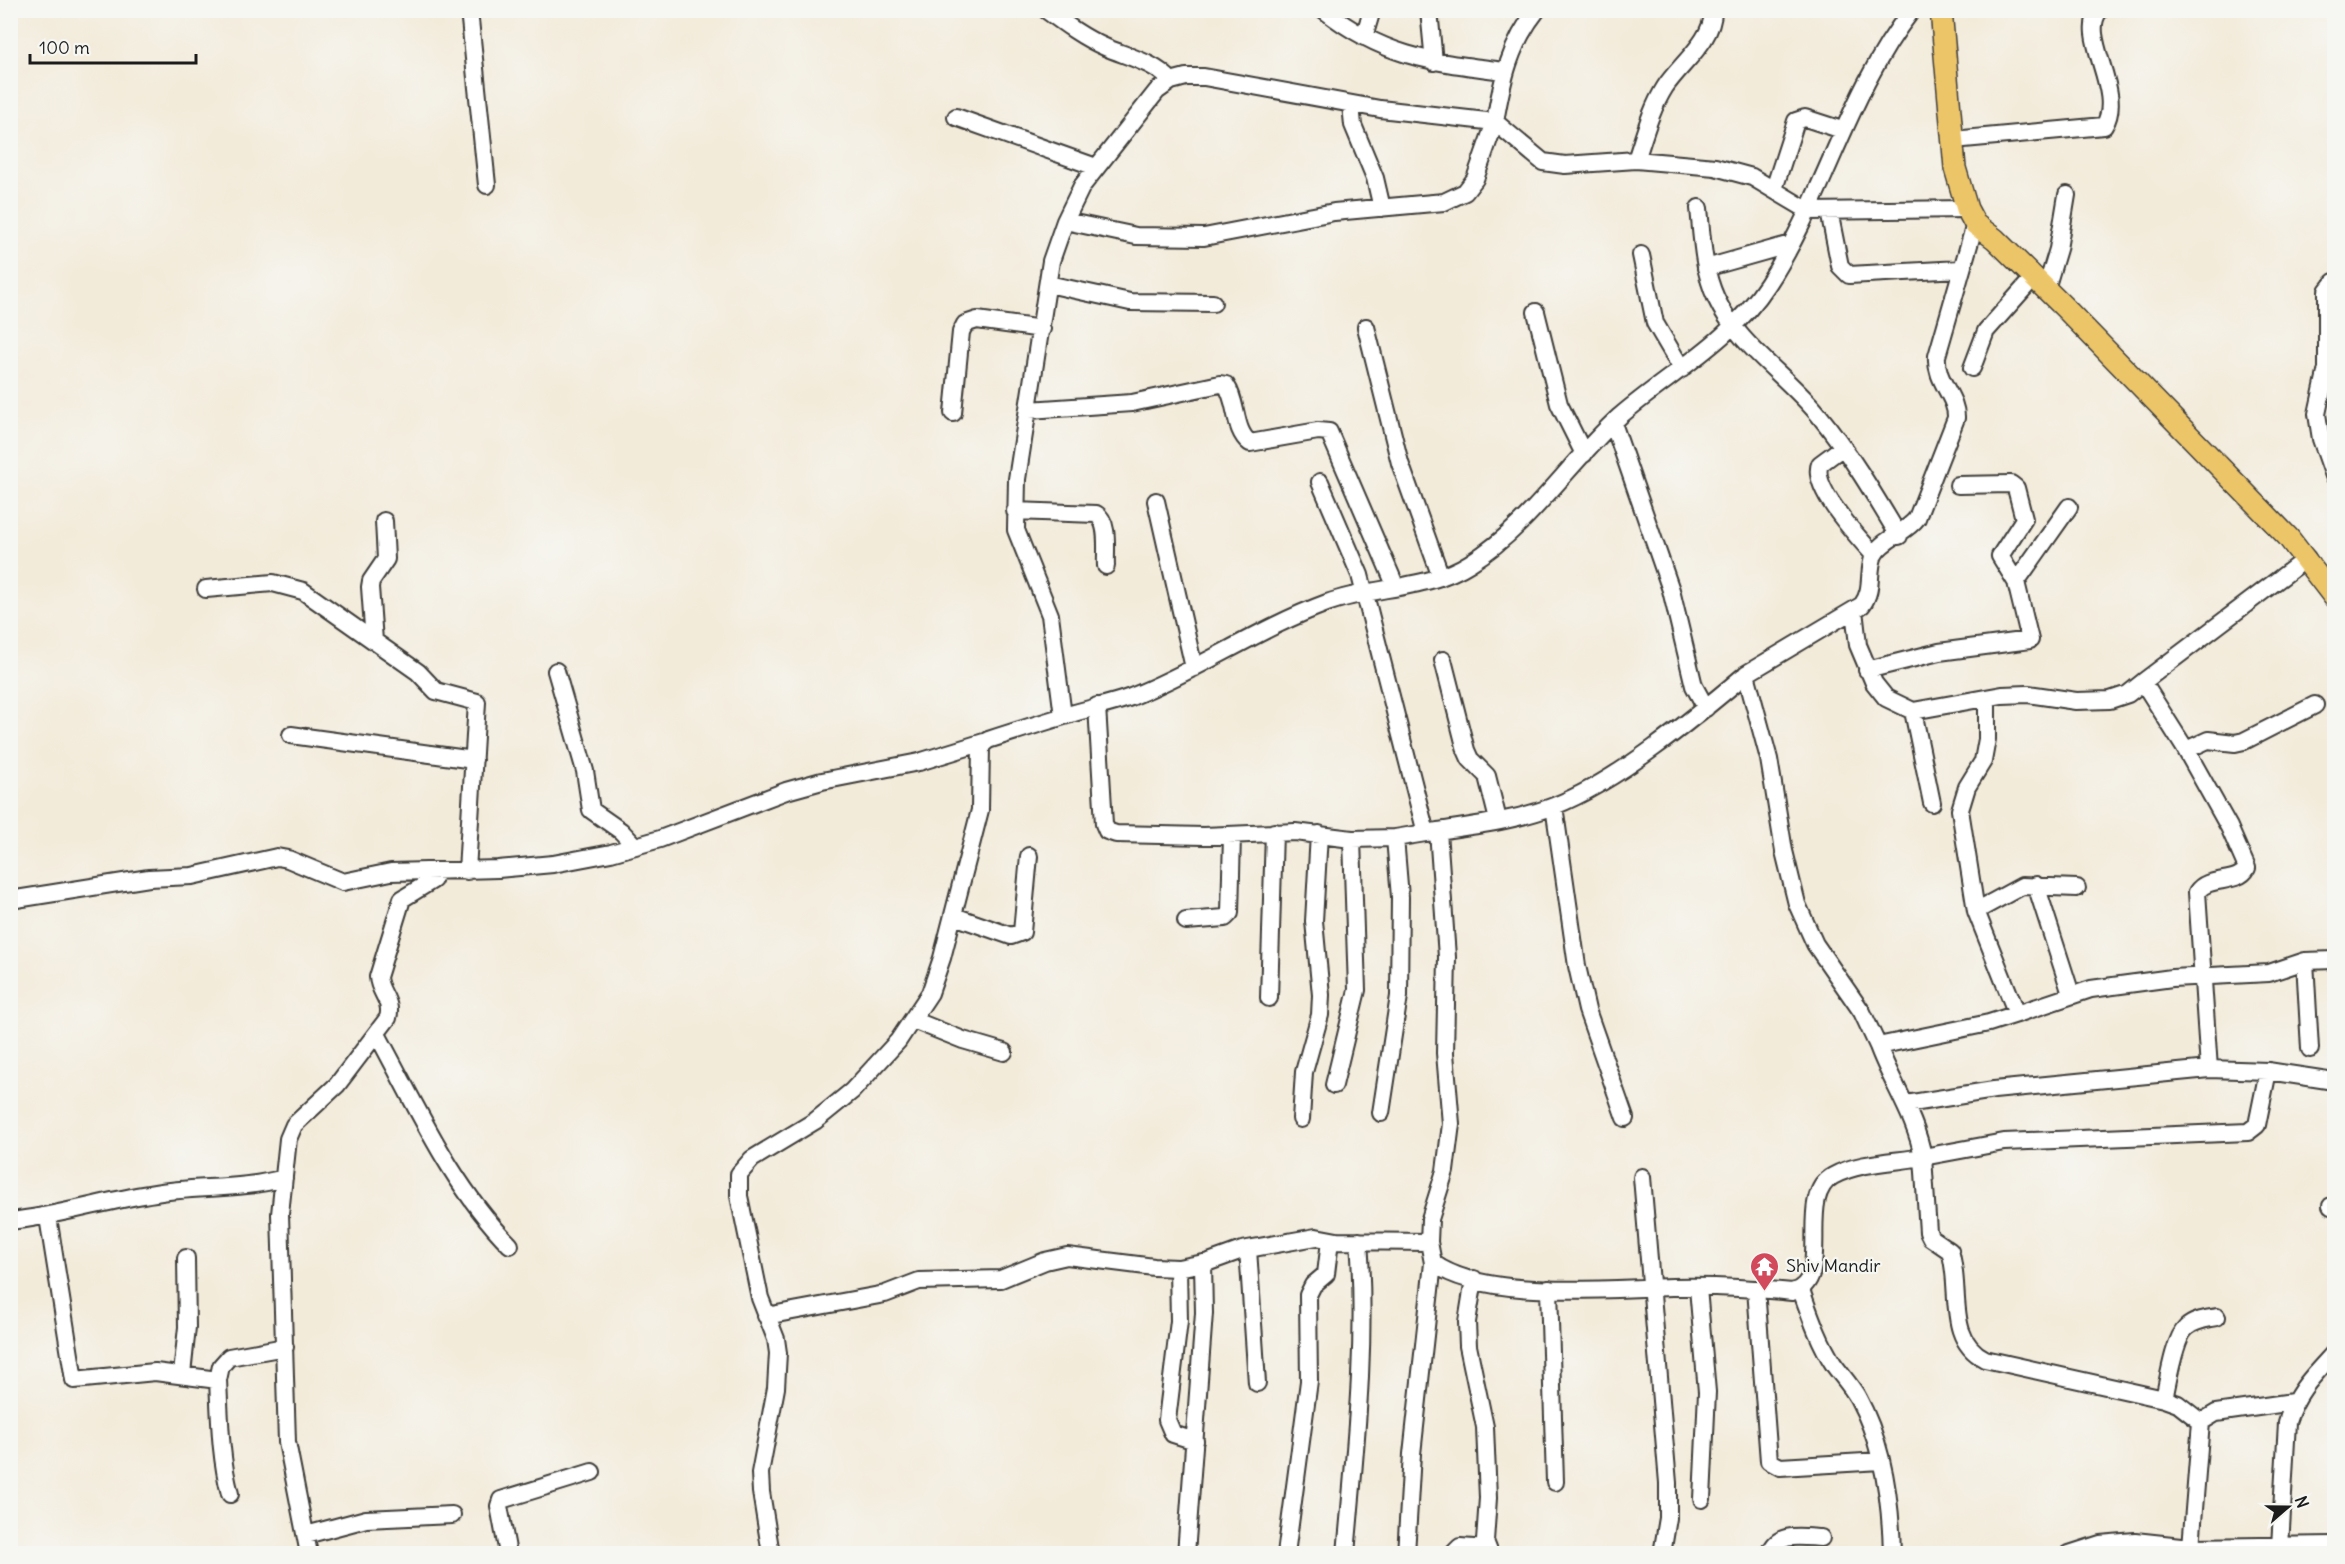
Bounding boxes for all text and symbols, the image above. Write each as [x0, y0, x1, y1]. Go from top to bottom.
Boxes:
scale bar [30, 27, 196, 65]
text: 100 m [39, 36, 90, 59]
temple icon: Shiv Mandir [1749, 1250, 1781, 1292]
place label: Shiv Mandir [1786, 1254, 1881, 1277]
north arrow [2258, 1477, 2318, 1537]
text: N [2291, 1493, 2313, 1510]

